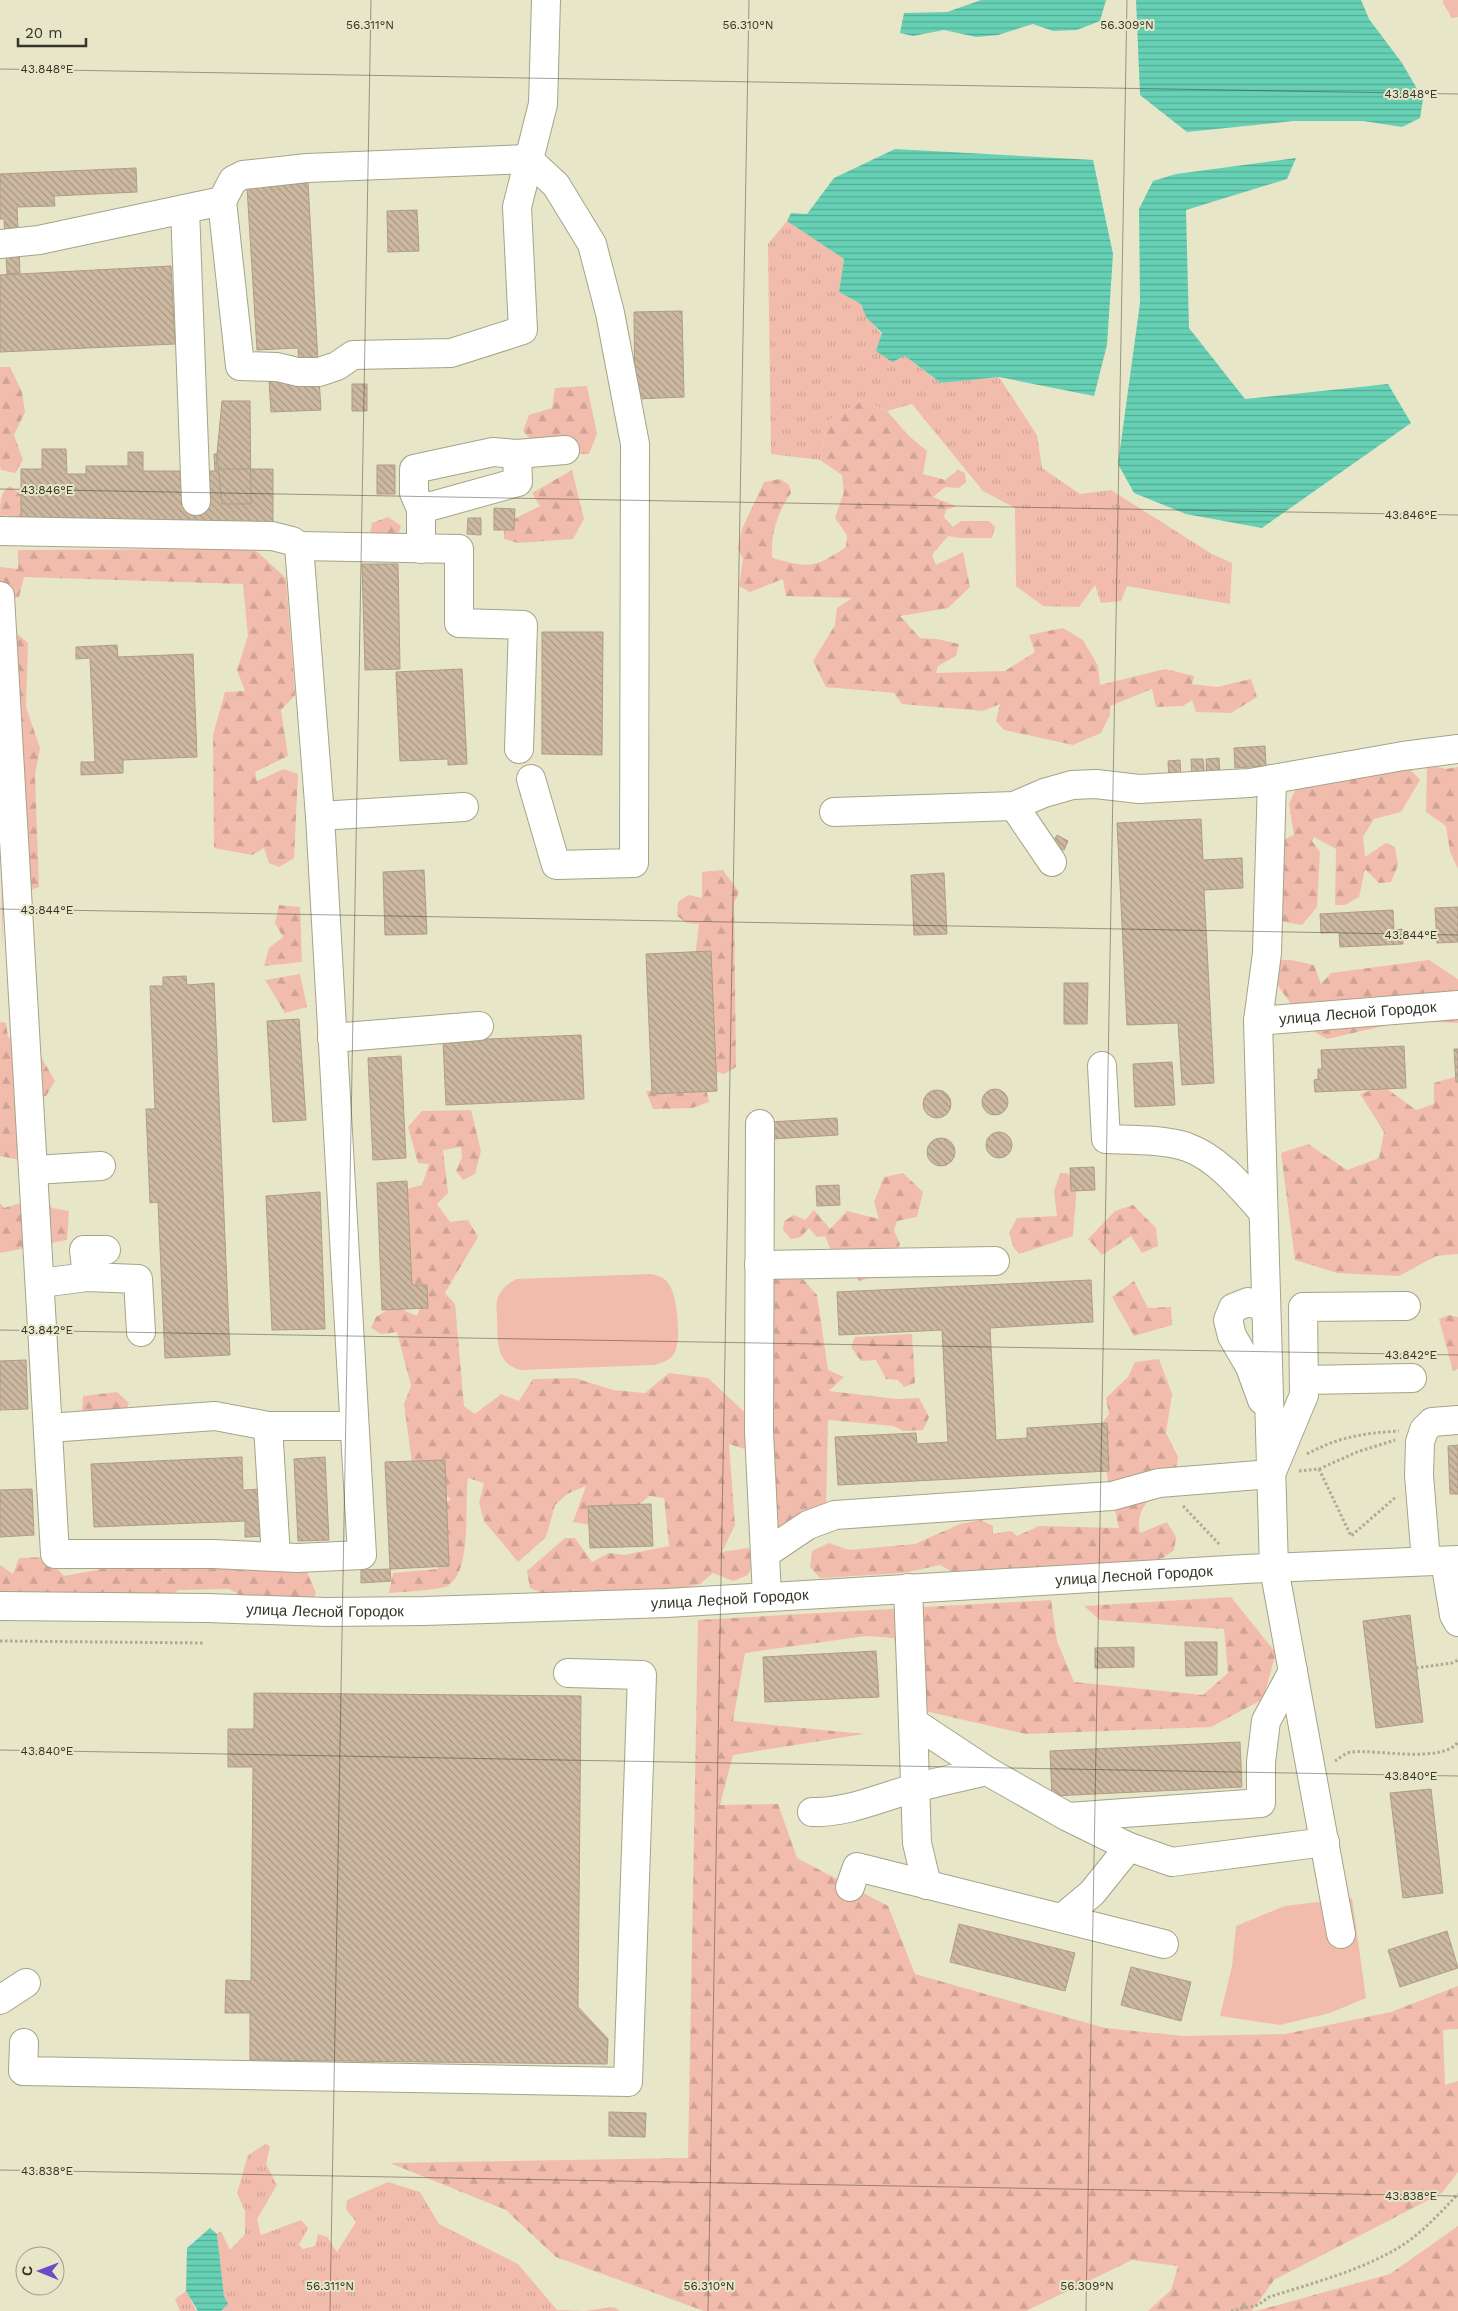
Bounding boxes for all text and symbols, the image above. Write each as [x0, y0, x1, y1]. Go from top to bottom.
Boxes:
scale bar [18, 15, 85, 47]
text: 56.311°N [346, 18, 394, 32]
text: 56.310°N [723, 18, 773, 32]
text: 56.309°N [1100, 18, 1154, 32]
text: 20 m [25, 24, 63, 42]
text: 43.848°E [21, 62, 74, 76]
text: 43.848°E [1385, 87, 1438, 101]
text: 43.846°E [21, 483, 74, 497]
text: 43.846°E [1385, 508, 1438, 522]
text: 43.844°E [21, 903, 74, 917]
text: 43.844°E [1385, 928, 1438, 942]
street label: улица Лесной Городок [1278, 998, 1437, 1028]
text: 43.842°E [21, 1323, 74, 1337]
text: 43.842°E [1385, 1348, 1438, 1362]
street label: улица Лесной Городок [1055, 1562, 1214, 1589]
street label: улица Лесной Городок [651, 1586, 809, 1613]
street label: улица Лесной Городок [246, 1600, 404, 1621]
text: 43.840°E [21, 1744, 74, 1758]
text: 43.840°E [1385, 1769, 1438, 1783]
text: 43.838°E [21, 2164, 73, 2178]
text: 43.838°E [1385, 2189, 1437, 2203]
north arrow [15, 2246, 65, 2296]
text: С [19, 2266, 35, 2276]
text: 56.311°N [306, 2279, 354, 2293]
text: 56.310°N [684, 2279, 734, 2293]
text: 56.309°N [1060, 2279, 1114, 2293]

